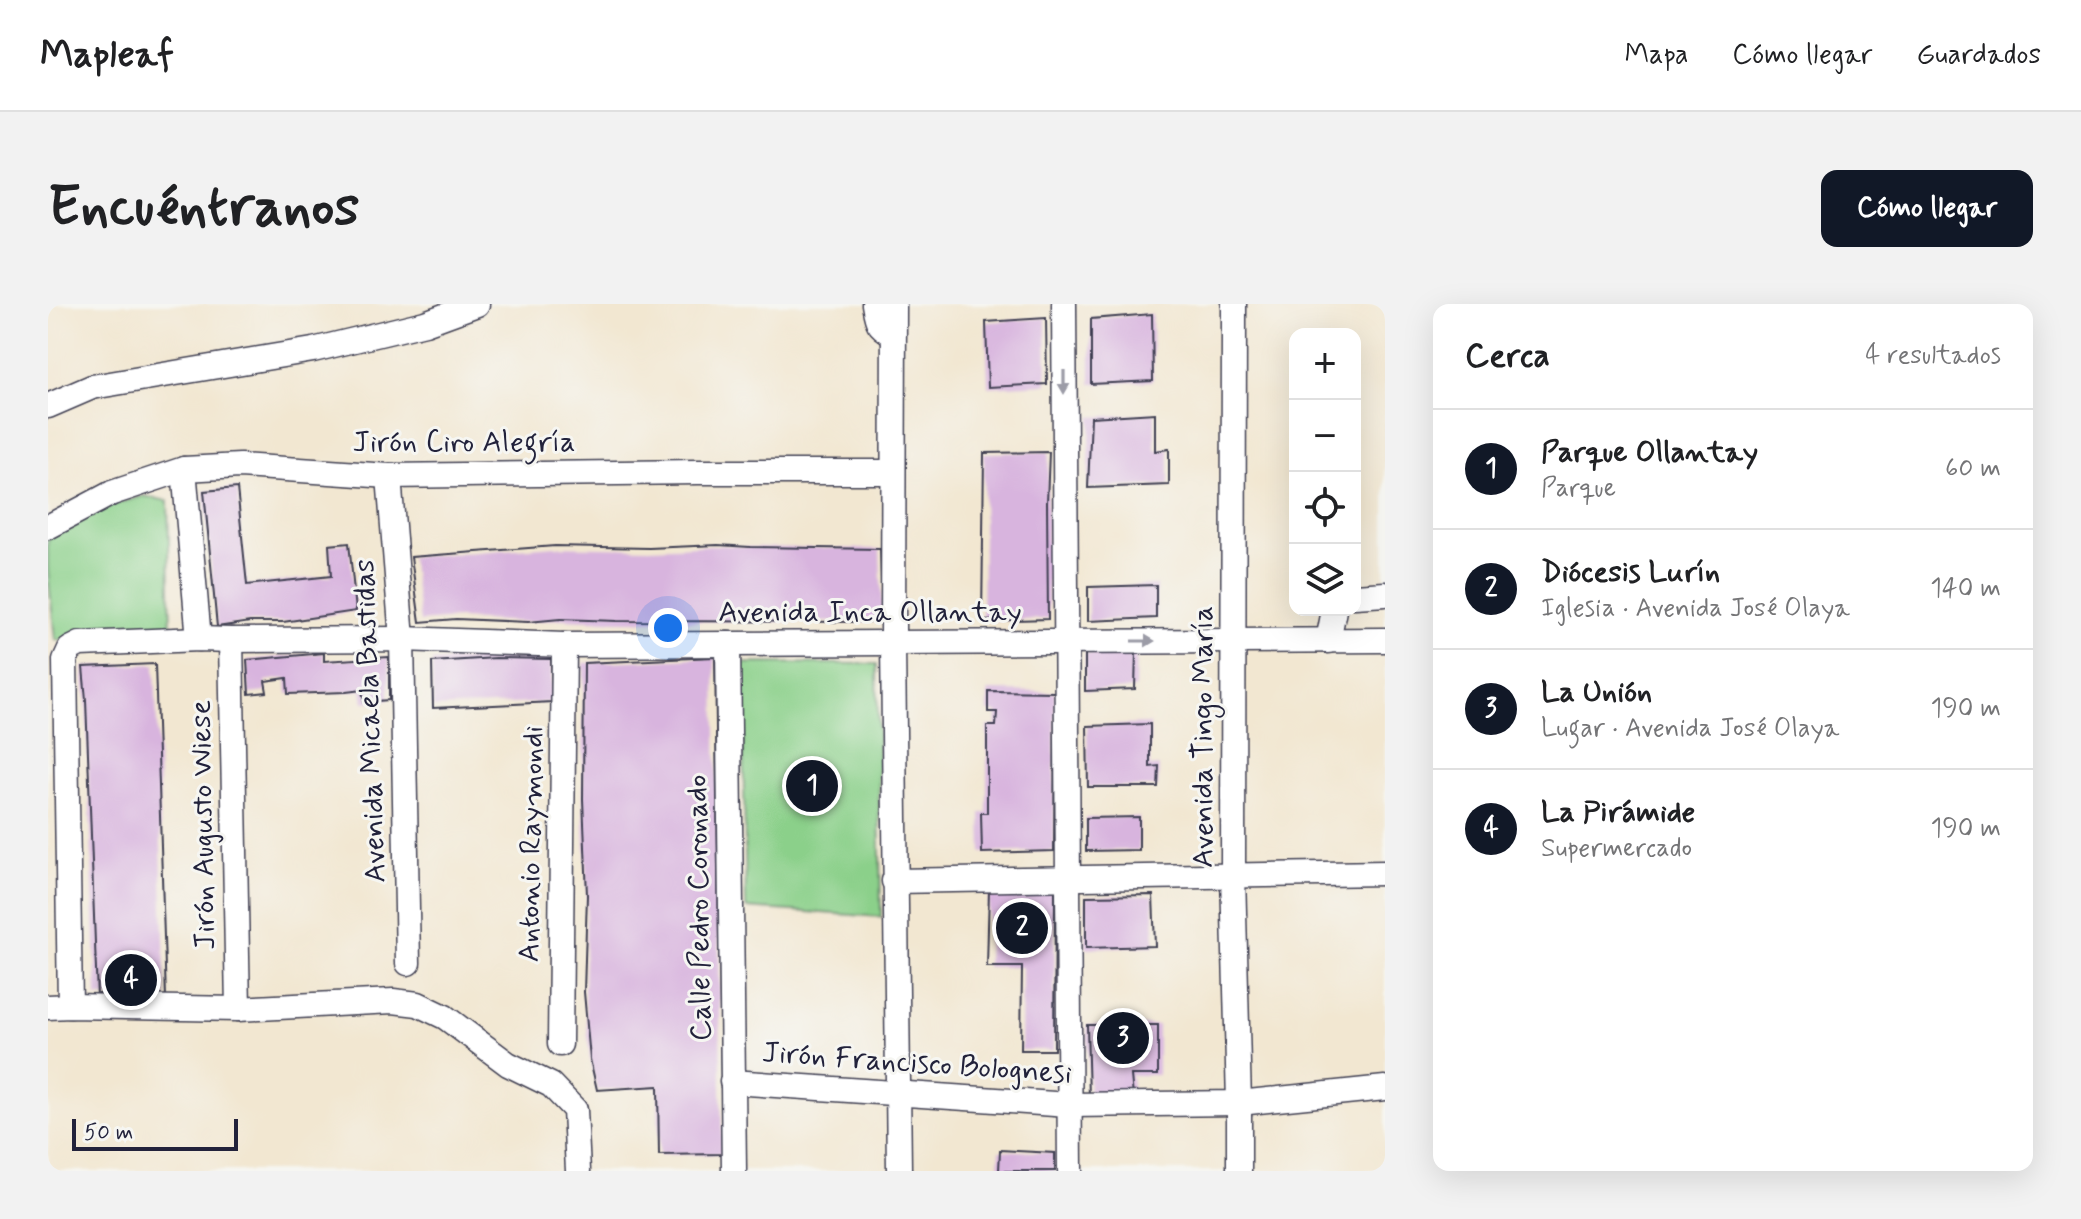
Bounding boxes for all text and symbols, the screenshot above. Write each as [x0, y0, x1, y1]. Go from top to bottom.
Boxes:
text: Mapleaf [40, 31, 174, 80]
text: Mapa [1625, 37, 1688, 74]
text: Cómo llegar [1732, 37, 1872, 74]
text: Guardados [1916, 37, 2041, 74]
button: Cómo llegar [1821, 170, 2033, 247]
text: Encuéntranos [48, 172, 359, 245]
map controls [1289, 328, 1361, 616]
button: + [1289, 328, 1361, 400]
text: Cerca [1465, 334, 1550, 379]
text: 4 resultados [1865, 339, 2001, 373]
one-way arrow [1058, 370, 1070, 395]
button: − [1289, 400, 1361, 472]
street label: Jirón Ciro Alegría [353, 423, 575, 465]
text: Parque Ollantay [1541, 433, 1758, 472]
text: 1 [1485, 452, 1497, 486]
text: 60 m [1945, 452, 2001, 486]
button: locate [1289, 472, 1361, 544]
text: Parque [1541, 472, 1616, 506]
button: layers [1289, 544, 1361, 616]
text: Diócesis Lurín [1541, 553, 1720, 592]
street label: Avenida Micaela Bastidas [345, 558, 396, 883]
text: 2 [1485, 572, 1497, 606]
text: 140 m [1930, 572, 2001, 606]
text: Iglesia · Avenida José Olaya [1541, 592, 1850, 626]
street label: Avenida Inca Ollantay [718, 593, 1022, 632]
street label: Avenida Tingo María [1184, 606, 1225, 868]
your location [648, 608, 688, 648]
one-way arrow [1131, 635, 1156, 647]
text: La Unión [1541, 673, 1652, 712]
text: 3 [1485, 692, 1497, 726]
text: 190 m [1931, 692, 2001, 726]
street label: Jirón Augusto Wiese [182, 700, 225, 950]
text: Lugar · Avenida José Olaya [1541, 712, 1839, 746]
street label: Antonio Raymondi [510, 725, 553, 963]
pin: 1 [786, 756, 838, 816]
street label: Calle Pedro Coronado [678, 774, 721, 1042]
text: La Pirámide [1541, 793, 1695, 832]
text: 4 [1483, 812, 1499, 846]
text: 190 m [1931, 812, 2001, 846]
text: Supermercado [1541, 832, 1692, 866]
pin: 2 [996, 898, 1048, 958]
pin: 4 [105, 950, 157, 1010]
pin: 3 [1097, 1008, 1149, 1068]
street label: Jirón Francisco Bolognesi [761, 1033, 1073, 1094]
scale bar [72, 1115, 238, 1151]
text: 50 m [84, 1119, 133, 1147]

